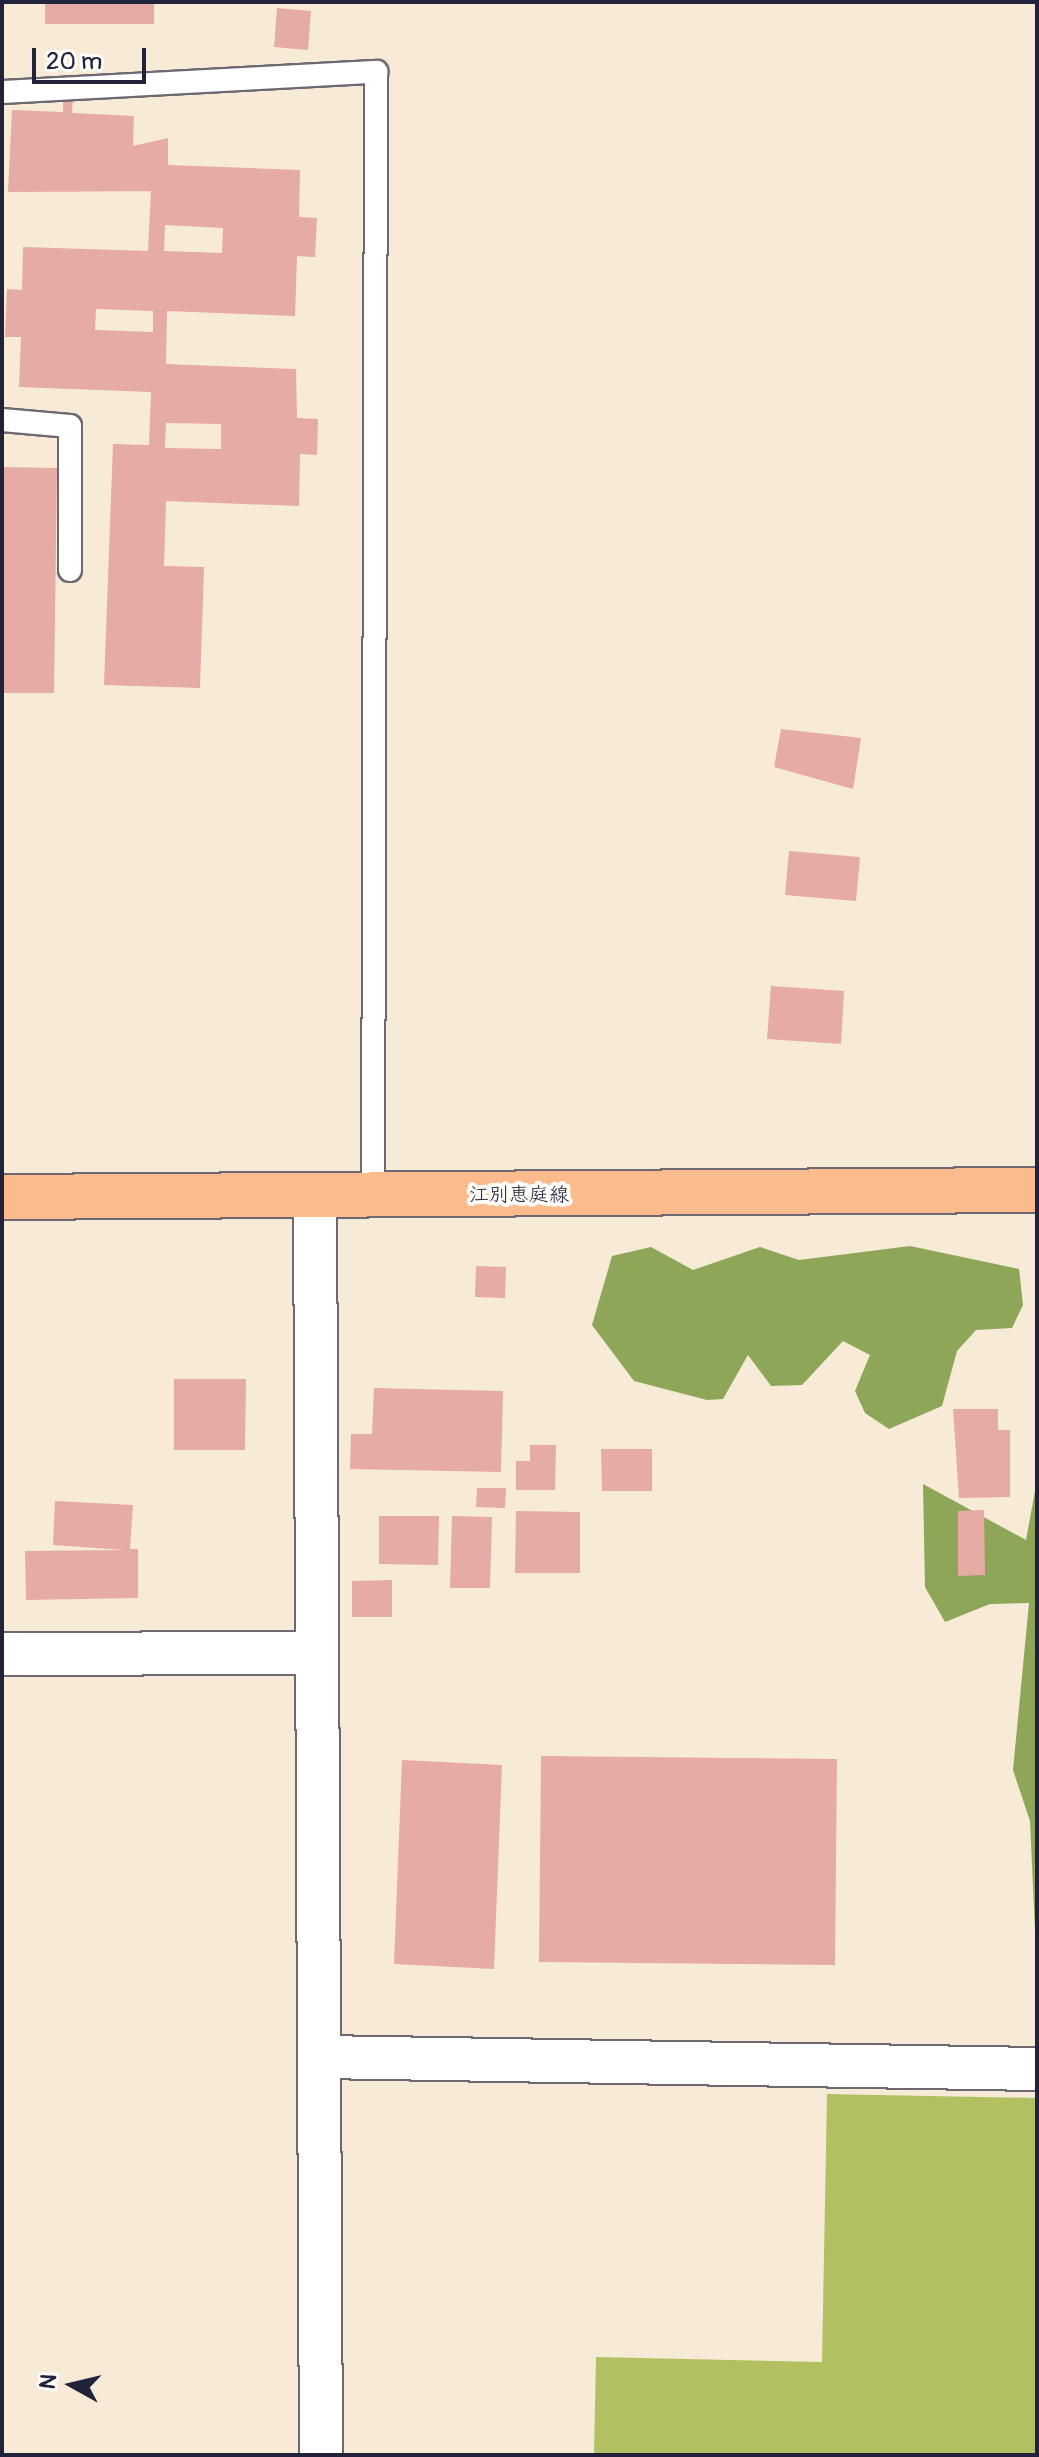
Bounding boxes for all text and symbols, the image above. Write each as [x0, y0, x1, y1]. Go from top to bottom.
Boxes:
scale bar [36, 32, 150, 82]
text: 20 m [46, 47, 102, 76]
street label: 江別恵庭線 [469, 1182, 569, 1206]
north arrow [32, 2345, 112, 2425]
text: N [33, 2372, 63, 2391]

